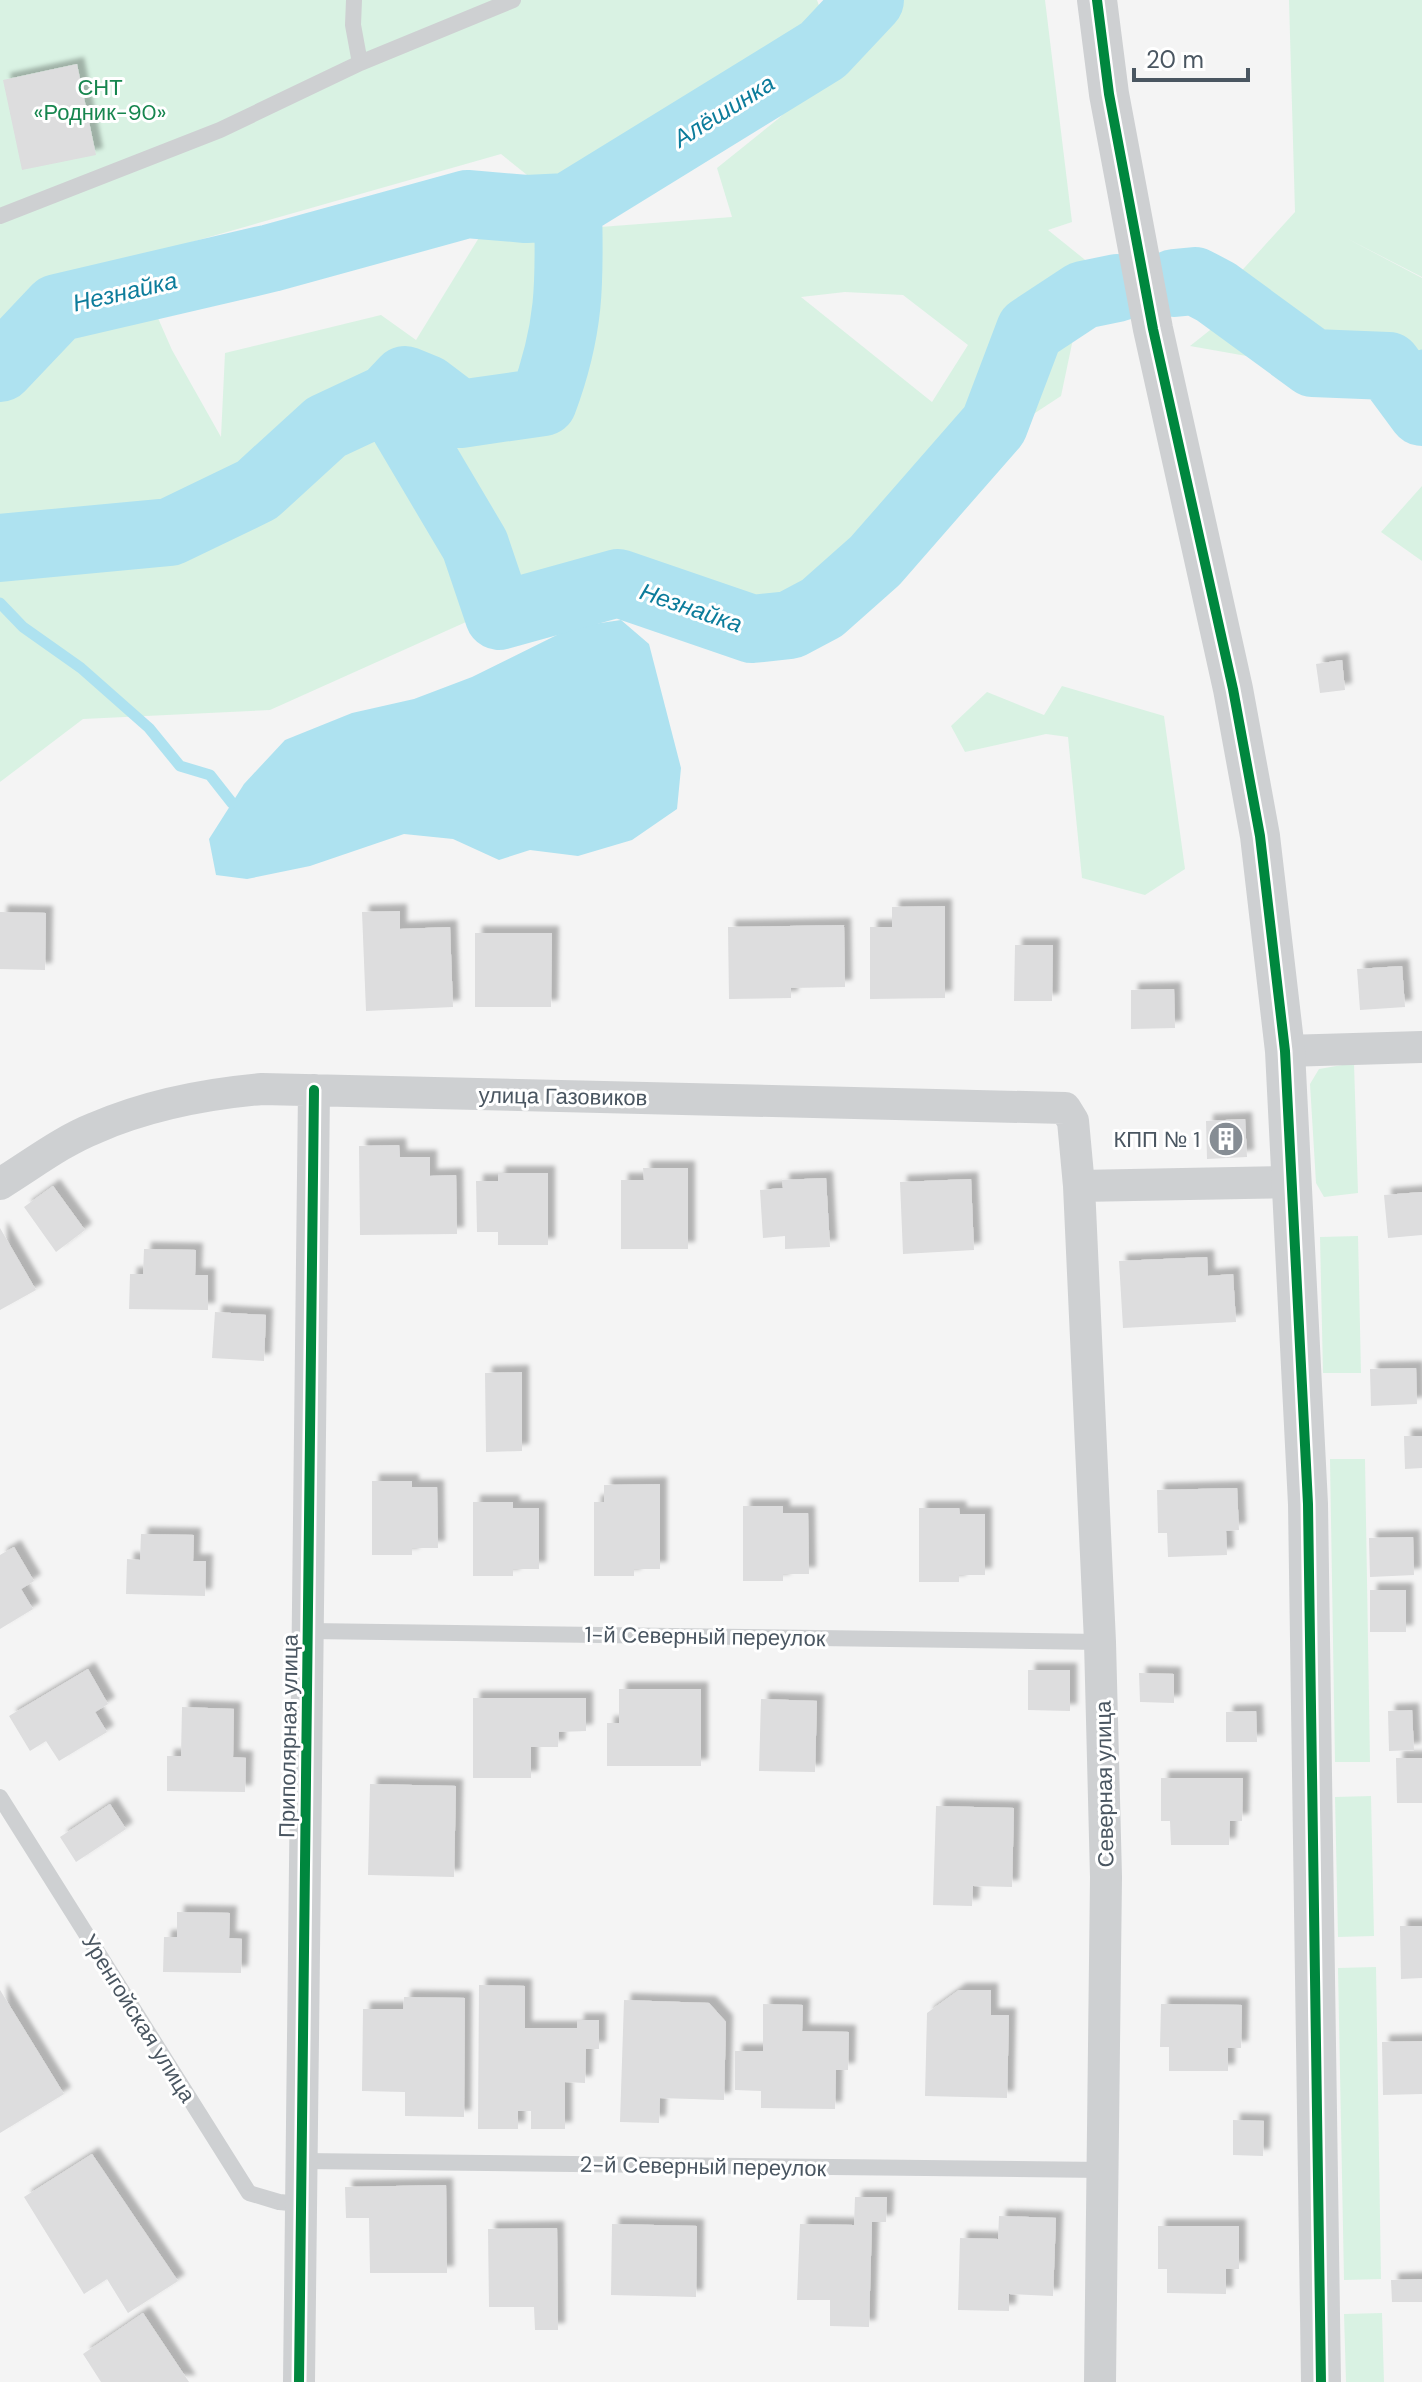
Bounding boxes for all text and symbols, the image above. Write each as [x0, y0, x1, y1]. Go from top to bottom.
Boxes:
scale bar [1134, 32, 1248, 82]
text: 20 m [1146, 44, 1204, 75]
water label: Алёшинка [665, 67, 780, 155]
park label: СНТ «Родник-90» [33, 73, 167, 127]
water label: Незнайка [70, 264, 180, 319]
water label: Незнайка [636, 576, 746, 639]
street label: улица Газовиков [478, 1081, 648, 1112]
building icon: КПП № 1 [1207, 1120, 1245, 1158]
place label: КПП № 1 [1113, 1125, 1200, 1154]
street label: 1-й Северный переулок [584, 1620, 826, 1653]
street label: Приполярная улица [272, 1633, 305, 1838]
street label: Северная улица [1089, 1700, 1120, 1868]
street label: Уренгойская улица [75, 1929, 202, 2109]
street label: 2-й Северный переулок [579, 2150, 827, 2183]

